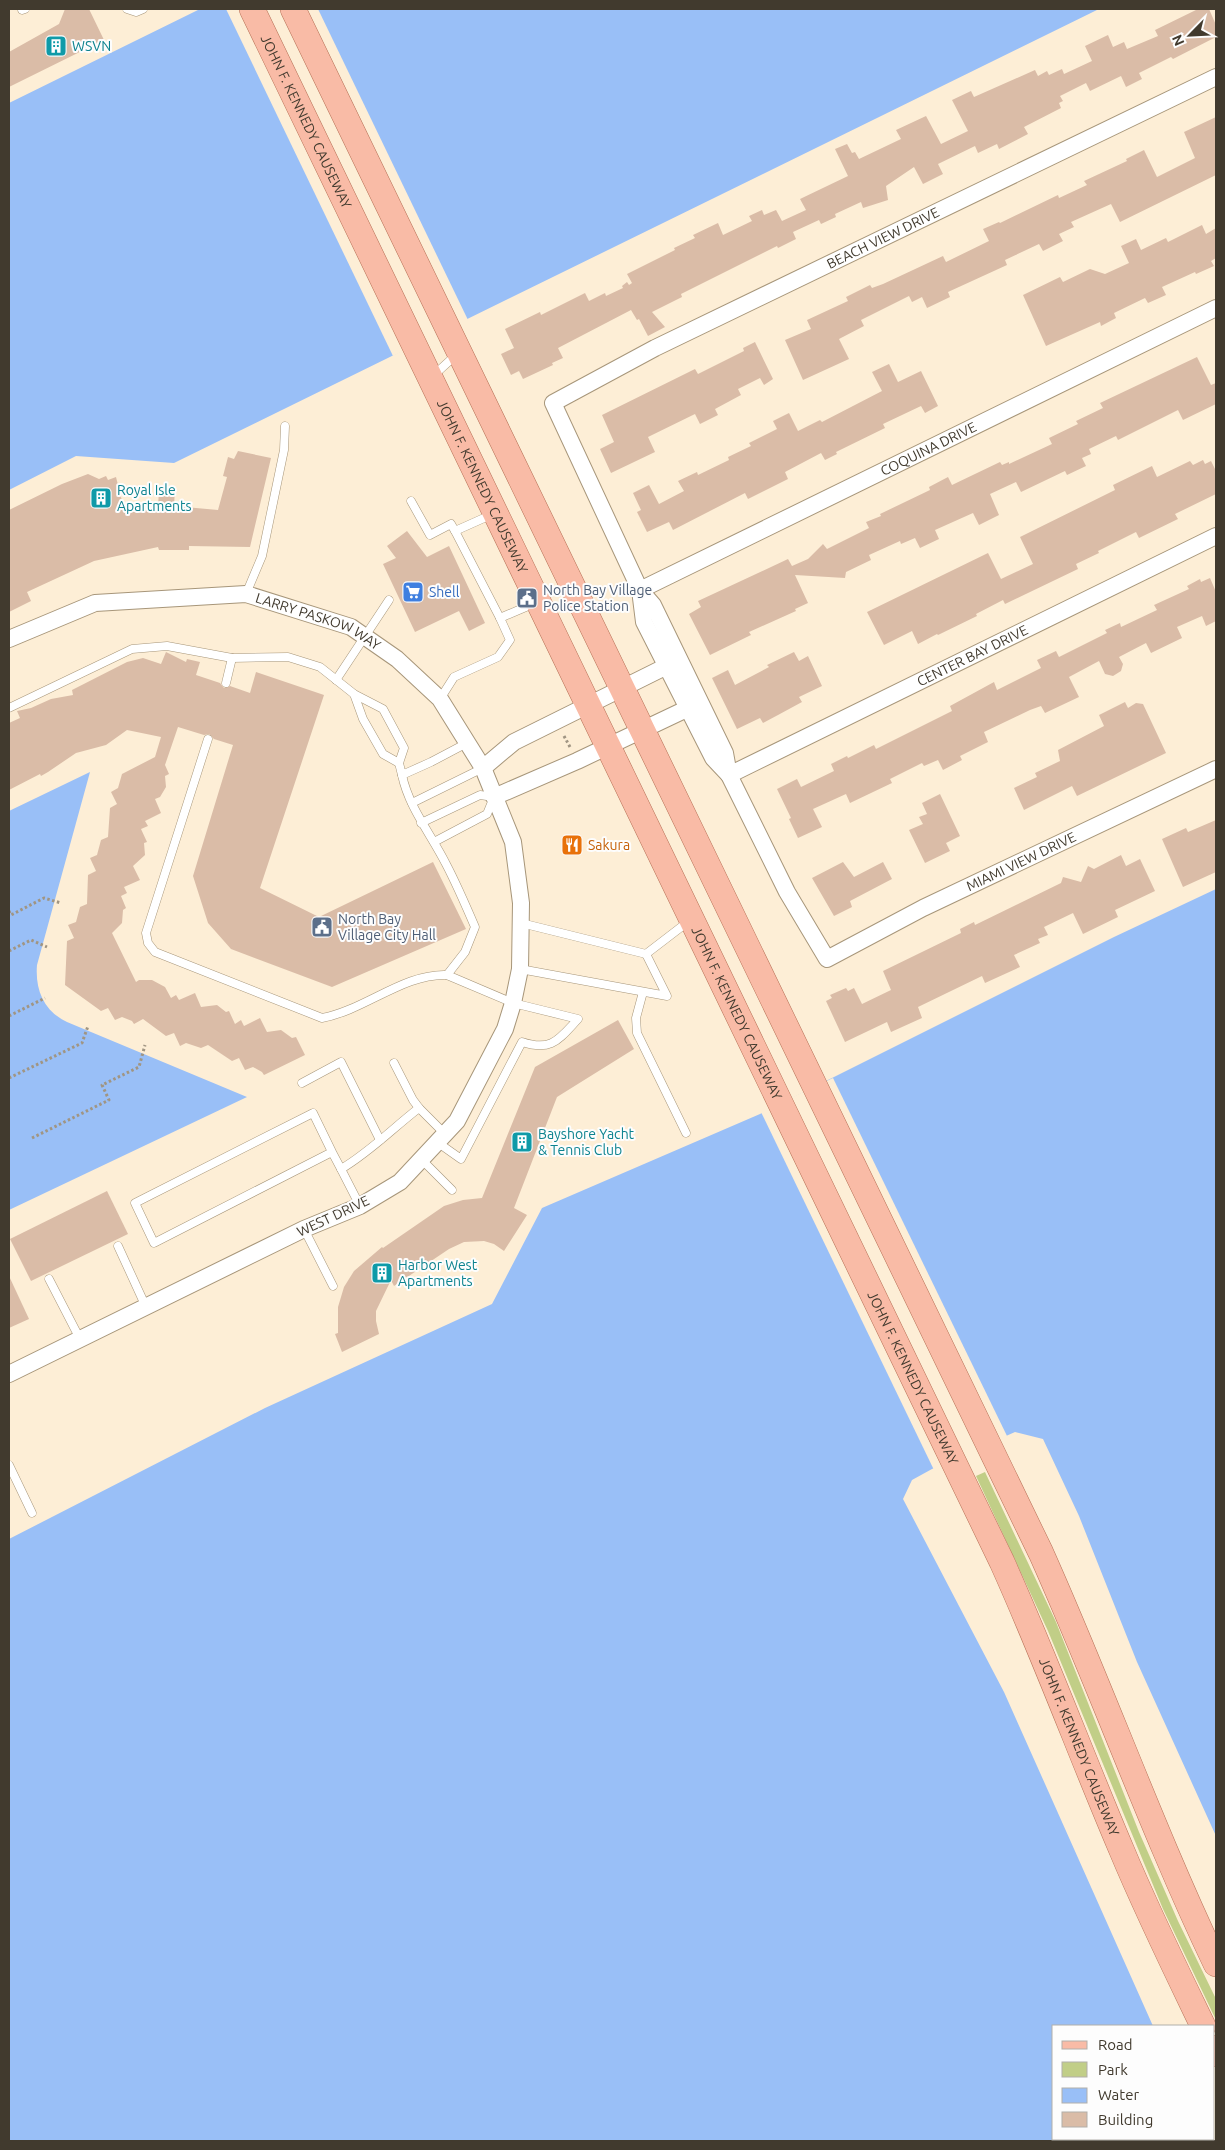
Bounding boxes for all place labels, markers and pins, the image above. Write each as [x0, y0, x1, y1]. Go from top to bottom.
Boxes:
building icon: WSVN [44, 34, 68, 58]
place label: WSVN [72, 38, 111, 54]
place label: Royal Isle Apartments [117, 482, 192, 514]
building icon: Royal Isle Apartments [89, 486, 113, 510]
supermarket icon: Shell [401, 580, 425, 604]
place label: North Bay Village Police Station [543, 582, 652, 614]
place label: Shell [429, 584, 460, 600]
public building icon: North Bay Village Police Station [515, 586, 539, 610]
restaurant icon: Sakura [560, 833, 584, 857]
place label: Sakura [588, 837, 630, 853]
place label: North Bay Village City Hall [338, 911, 436, 943]
public building icon: North Bay Village City Hall [310, 915, 334, 939]
place label: Bayshore Yacht & Tennis Club [538, 1126, 635, 1158]
building icon: Bayshore Yacht & Tennis Club [510, 1130, 534, 1154]
place label: Harbor West Apartments [398, 1257, 478, 1289]
building icon: Harbor West Apartments [370, 1261, 394, 1285]

